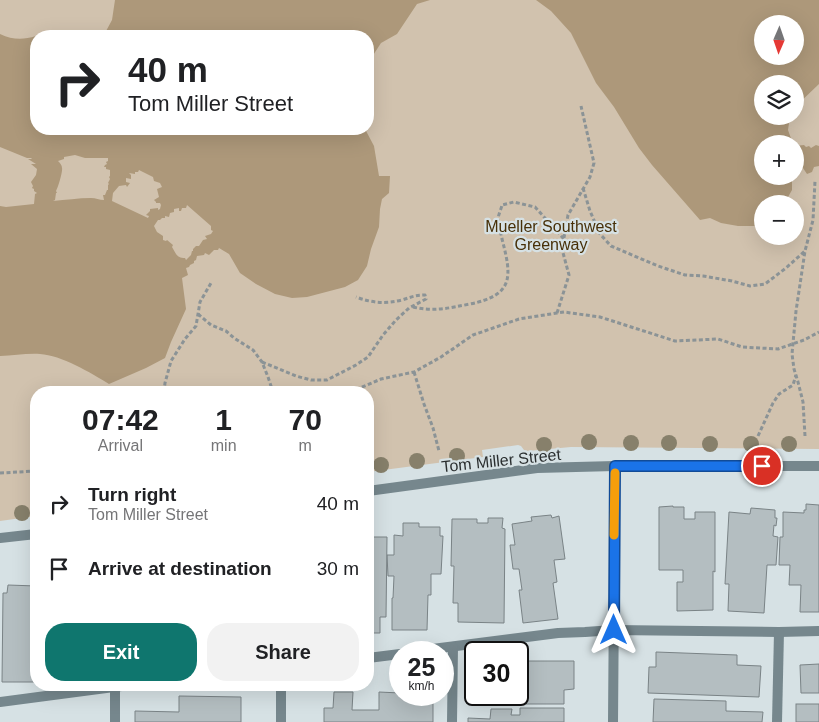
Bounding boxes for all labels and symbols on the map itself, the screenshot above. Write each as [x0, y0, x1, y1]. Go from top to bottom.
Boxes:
north arrow [754, 15, 804, 65]
park label: Mueller Southwest Greenway [485, 218, 617, 253]
pin [741, 445, 783, 487]
street label: Tom Miller Street [440, 446, 562, 475]
position arrow [587, 603, 639, 655]
speed limit sign: 30 [464, 641, 529, 706]

